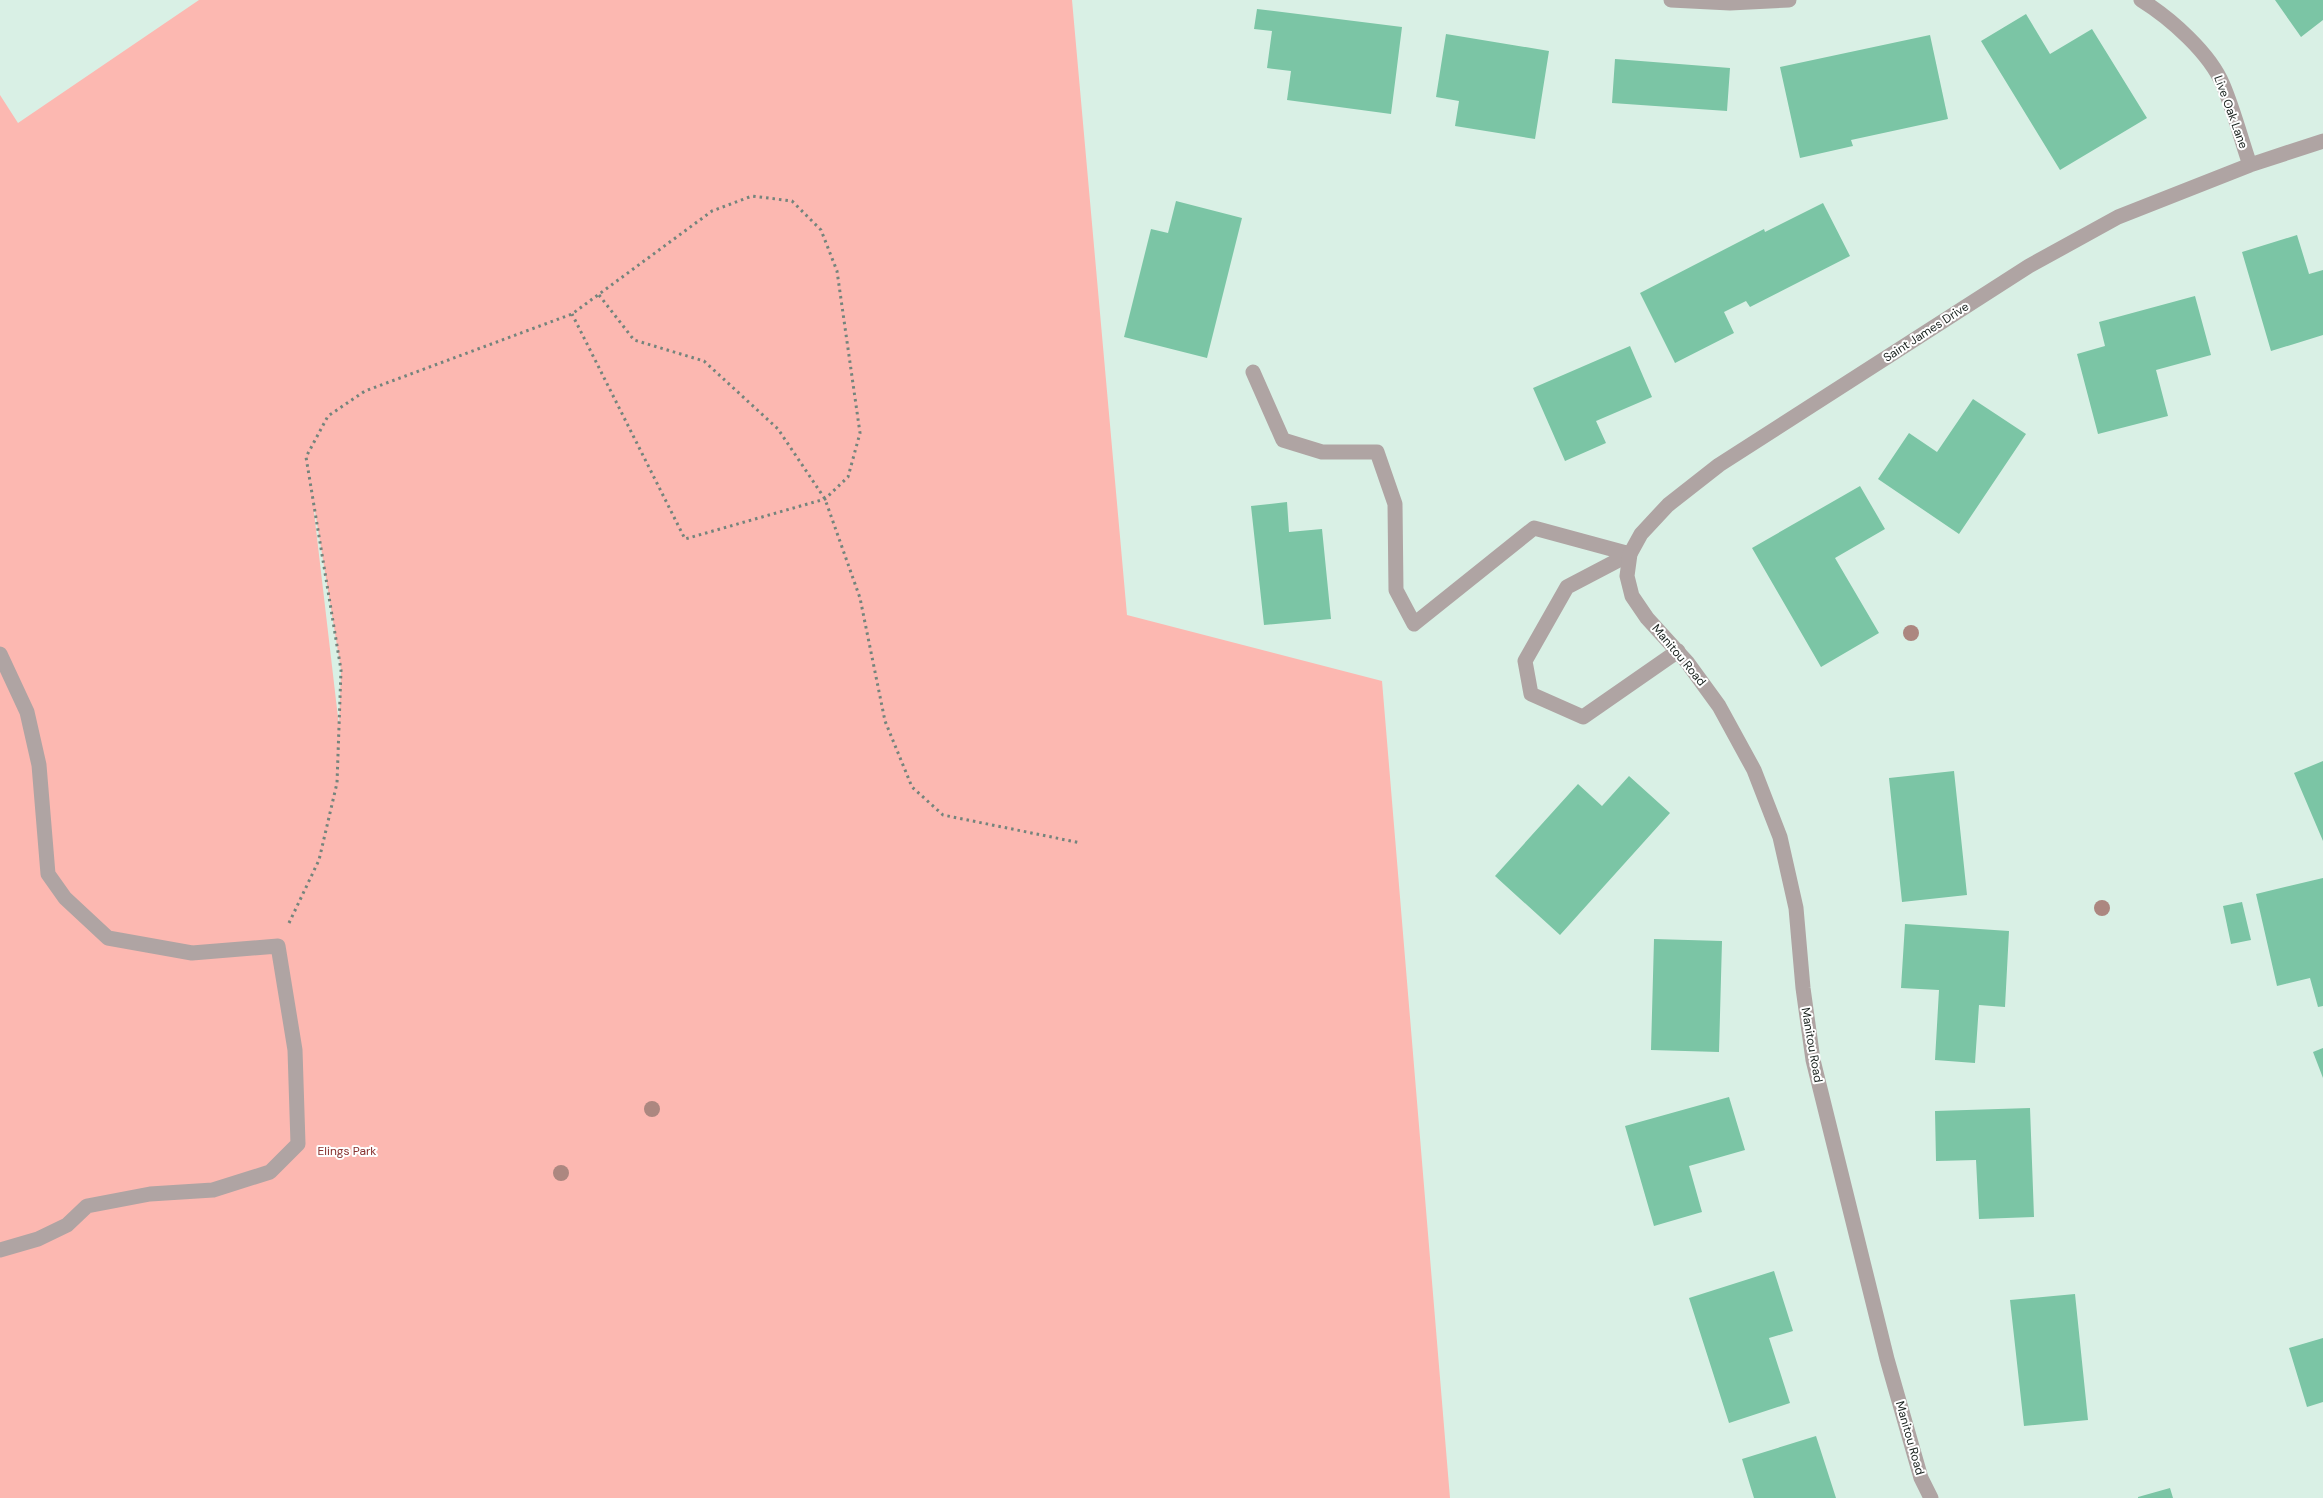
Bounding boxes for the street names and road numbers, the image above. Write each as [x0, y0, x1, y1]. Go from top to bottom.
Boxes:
street label: Live Oak Lane [2210, 73, 2252, 151]
street label: Saint James Drive [1880, 298, 1972, 366]
street label: Manitou Road [1648, 621, 1710, 689]
street label: Manitou Road [1798, 1006, 1826, 1084]
street label: Manitou Road [1892, 1399, 1928, 1477]

